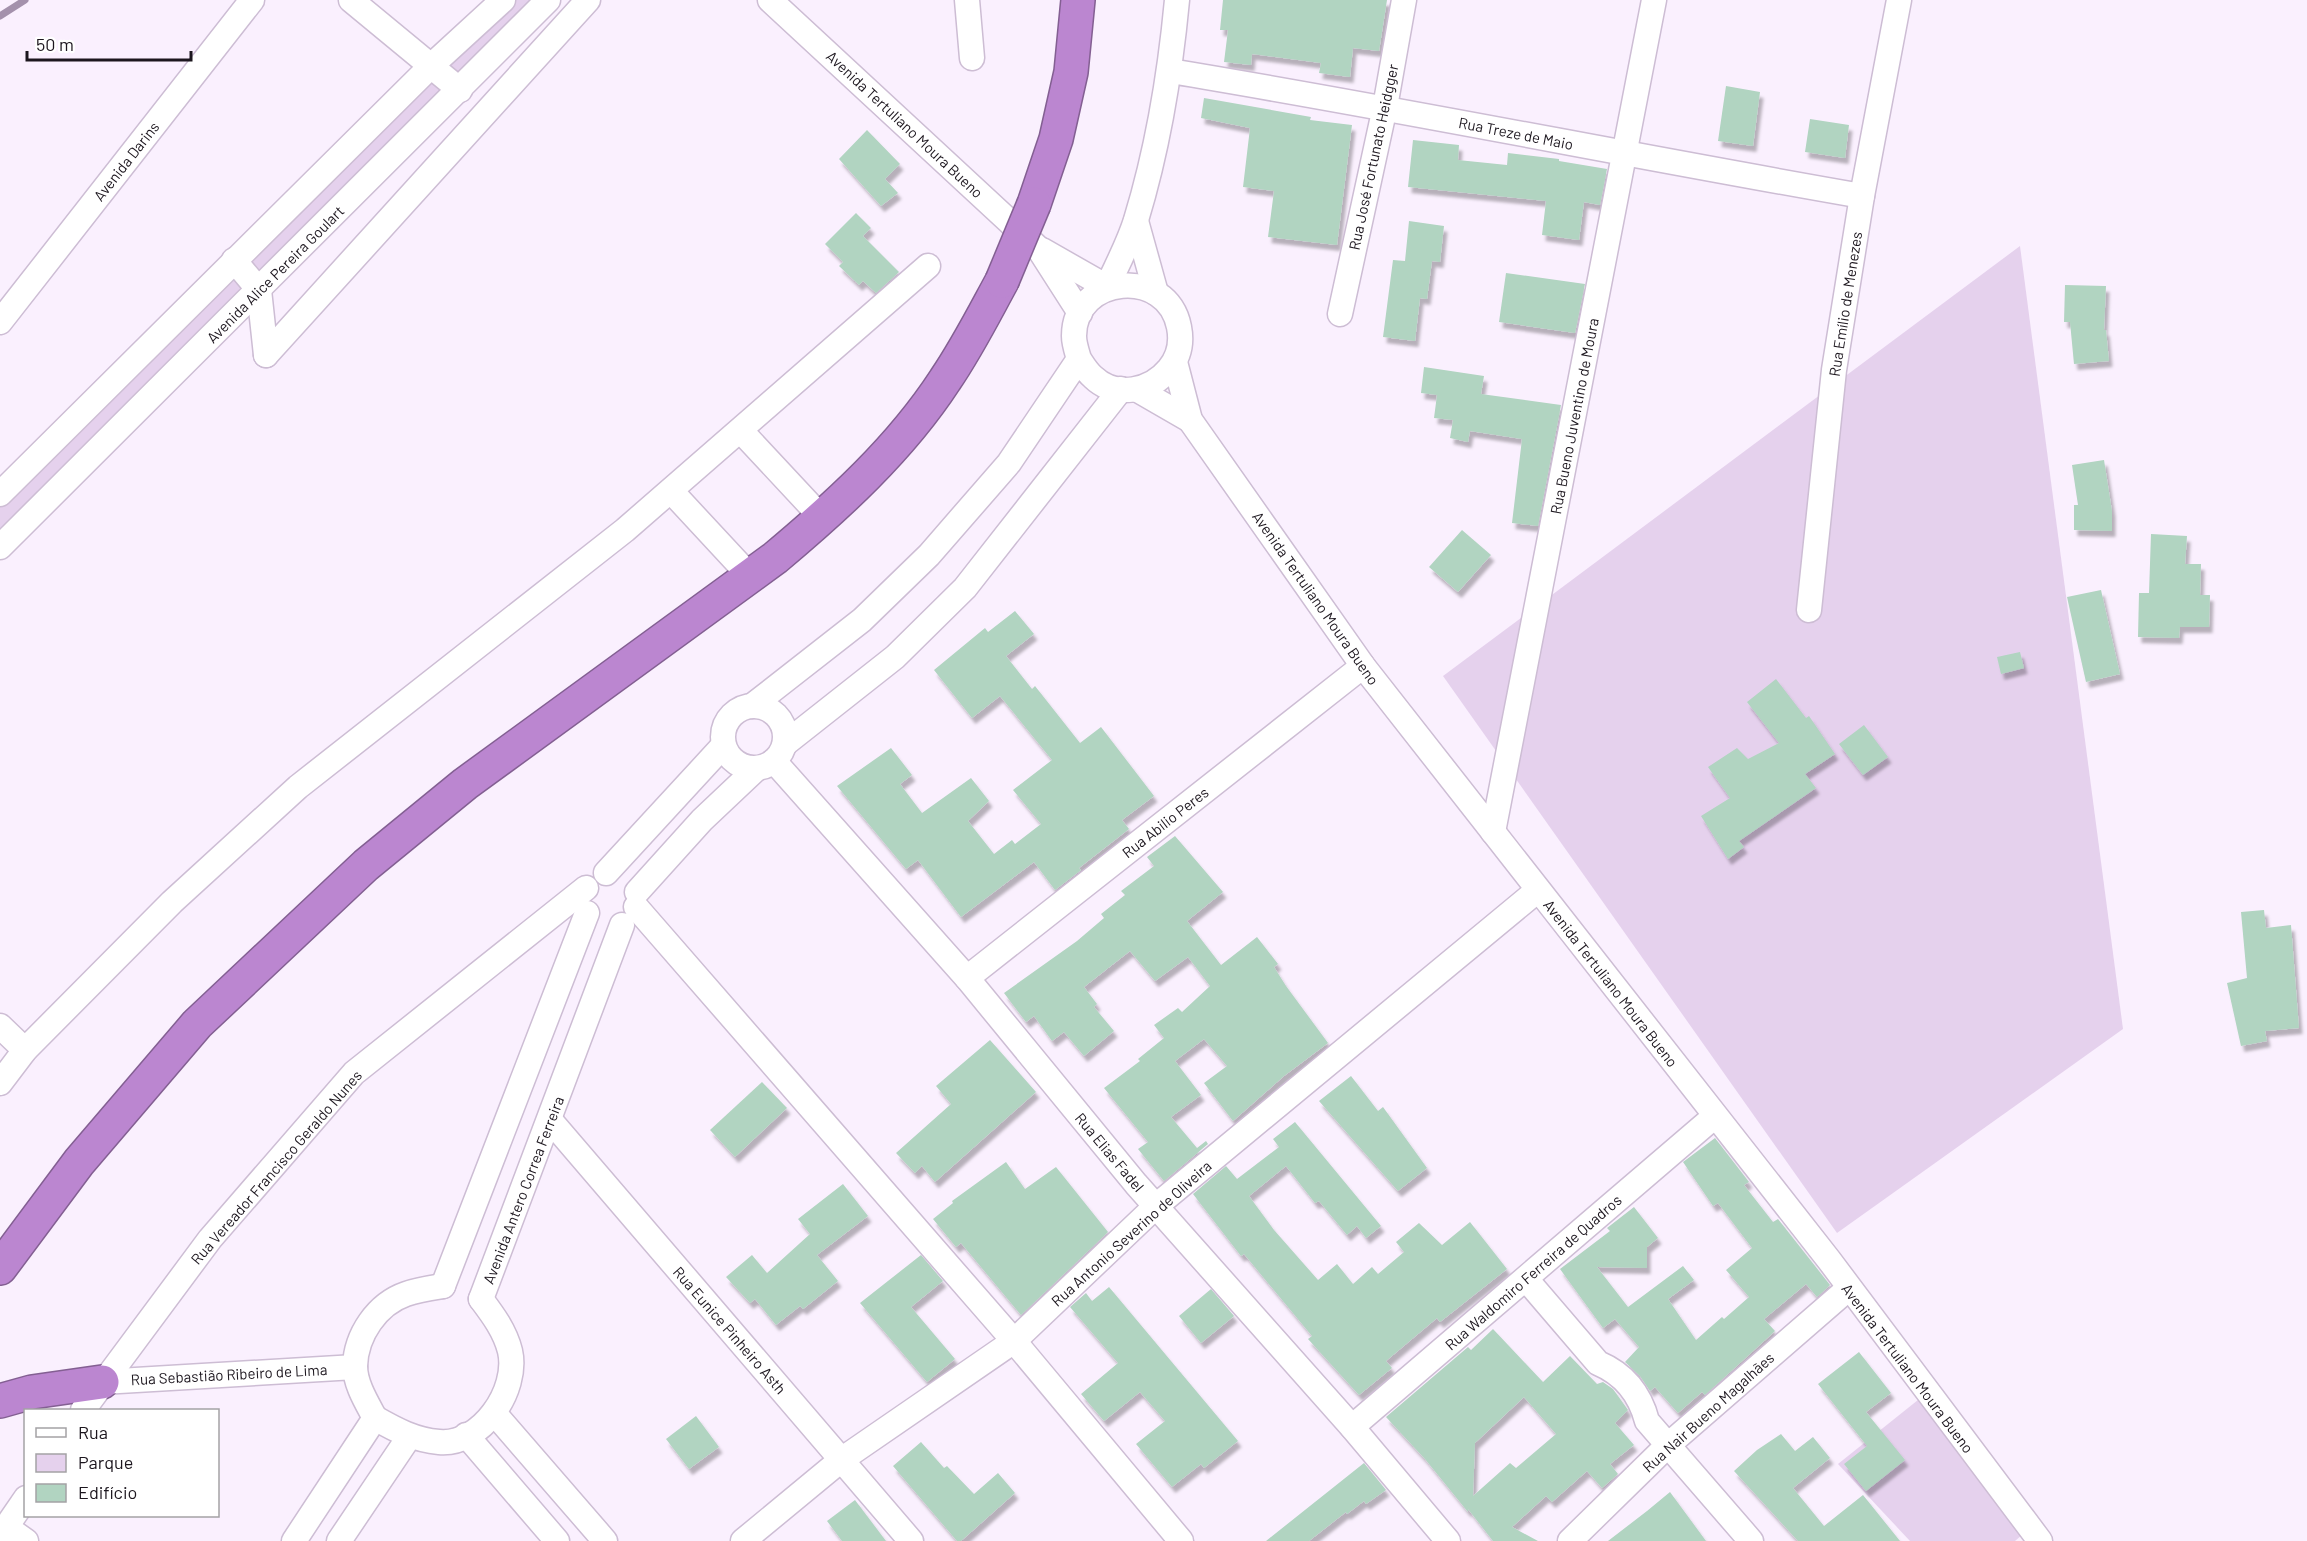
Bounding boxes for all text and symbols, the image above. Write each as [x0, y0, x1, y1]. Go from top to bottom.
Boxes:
scale bar [27, 24, 190, 62]
text: 50 m [36, 33, 74, 55]
street label: Avenida Tertuliano Moura Bueno [823, 47, 987, 201]
street label: Rua José Fortunato Heidgger [1344, 62, 1402, 252]
street label: Rua Treze de Maio [1457, 113, 1575, 153]
street label: Avenida Darins [89, 118, 163, 204]
street label: Avenida Alice Pereira Goulart [203, 202, 347, 346]
street label: Rua Emílio de Menezes [1825, 230, 1865, 378]
street label: Rua Bueno Juventino de Moura [1546, 316, 1602, 516]
street label: Avenida Tertuliano Moura Bueno [1249, 508, 1383, 688]
street label: Rua Abilio Peres [1118, 783, 1212, 861]
street label: Avenida Tertuliano Moura Bueno [1540, 896, 1682, 1070]
street label: Rua Vereador Francisco Geraldo Nunes [187, 1066, 365, 1268]
street label: Avenida Antero Correa Ferreira [479, 1094, 567, 1286]
street label: Rua Elias Fadel [1072, 1109, 1148, 1195]
street label: Rua Antonio Severino de Oliveira [1047, 1156, 1215, 1310]
street label: Rua Waldomiro Ferreira de Quadros [1441, 1190, 1625, 1354]
street label: Rua Eunice Pinheiro Asth [670, 1263, 790, 1397]
street label: Avenida Tertuliano Moura Bueno [1838, 1280, 1978, 1456]
street label: Rua Nair Bueno Magalhães [1639, 1348, 1777, 1476]
street label: Rua Sebastião Ribeiro de Lima [130, 1360, 328, 1388]
legend [24, 1409, 219, 1517]
text: Rua [78, 1421, 108, 1443]
text: Parque [78, 1451, 133, 1473]
text: Edifício [78, 1481, 137, 1503]

